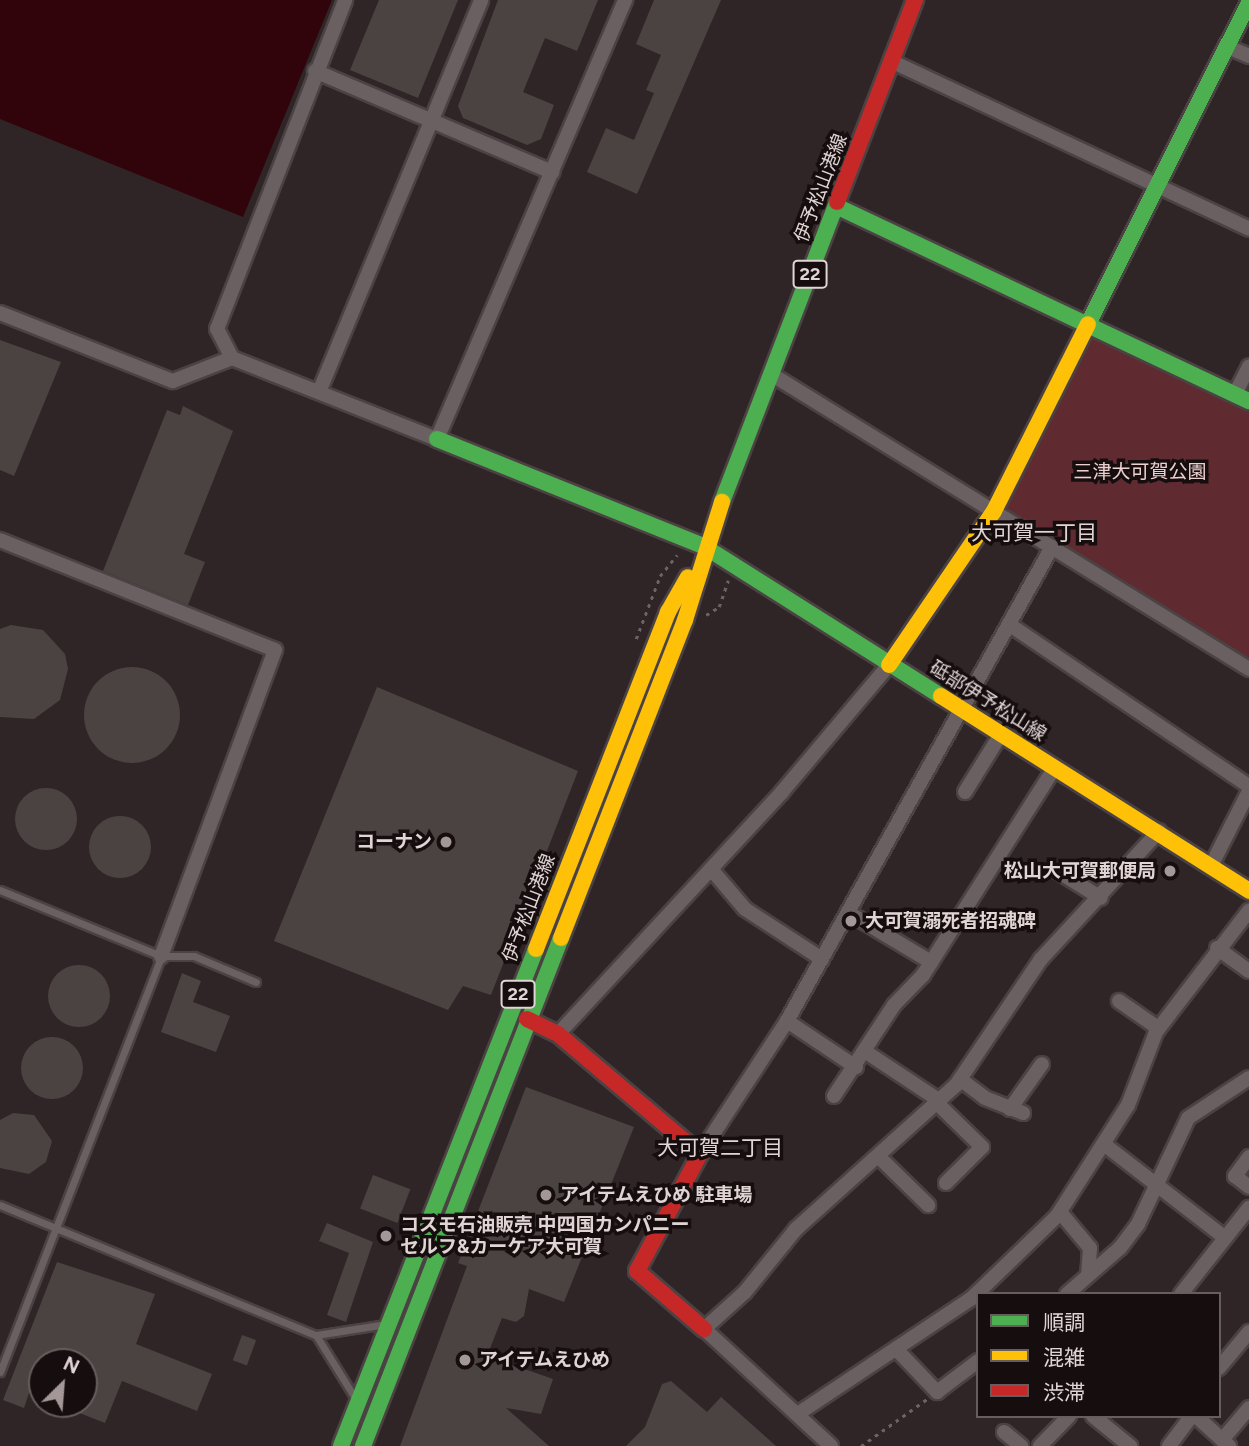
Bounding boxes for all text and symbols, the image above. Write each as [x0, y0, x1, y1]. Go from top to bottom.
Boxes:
street label: 伊予松山港線 [790, 131, 852, 245]
road number: 22 [792, 260, 828, 288]
park label: 三津大可賀公園 [1074, 461, 1206, 483]
district label: 大可賀一丁目 [971, 520, 1097, 546]
street label: 砥部伊予松山線 [926, 656, 1050, 746]
place label: コーナン [356, 831, 432, 853]
marker: コーナン [438, 834, 454, 850]
street label: 伊予松山港線 [498, 851, 560, 965]
place label: 松山大可賀郵便局 [1004, 860, 1156, 882]
marker: 松山大可賀郵便局 [1162, 863, 1178, 879]
place label: 大可賀溺死者招魂碑 [865, 910, 1036, 932]
marker: 大可賀溺死者招魂碑 [843, 913, 859, 929]
road number: 22 [500, 979, 536, 1009]
district label: 大可賀二丁目 [657, 1135, 783, 1161]
place label: アイテムえひめ 駐車場 [560, 1184, 755, 1206]
marker: アイテムえひめ 駐車場 [538, 1187, 554, 1203]
place label: コスモ石油販売 中四国カンパニー セルフ&カーケア大可賀 [400, 1214, 690, 1258]
marker: コスモ石油販売 中四国カンパニー セルフ&カーケア大可賀 [378, 1228, 394, 1244]
legend [976, 1292, 1221, 1418]
text: 順調 [1043, 1310, 1085, 1335]
text: 混雑 [1043, 1345, 1085, 1370]
north arrow [28, 1348, 98, 1418]
place label: アイテムえひめ [479, 1349, 612, 1371]
text: N [60, 1352, 83, 1379]
marker: アイテムえひめ [457, 1352, 473, 1368]
text: 渋滞 [1043, 1380, 1085, 1405]

